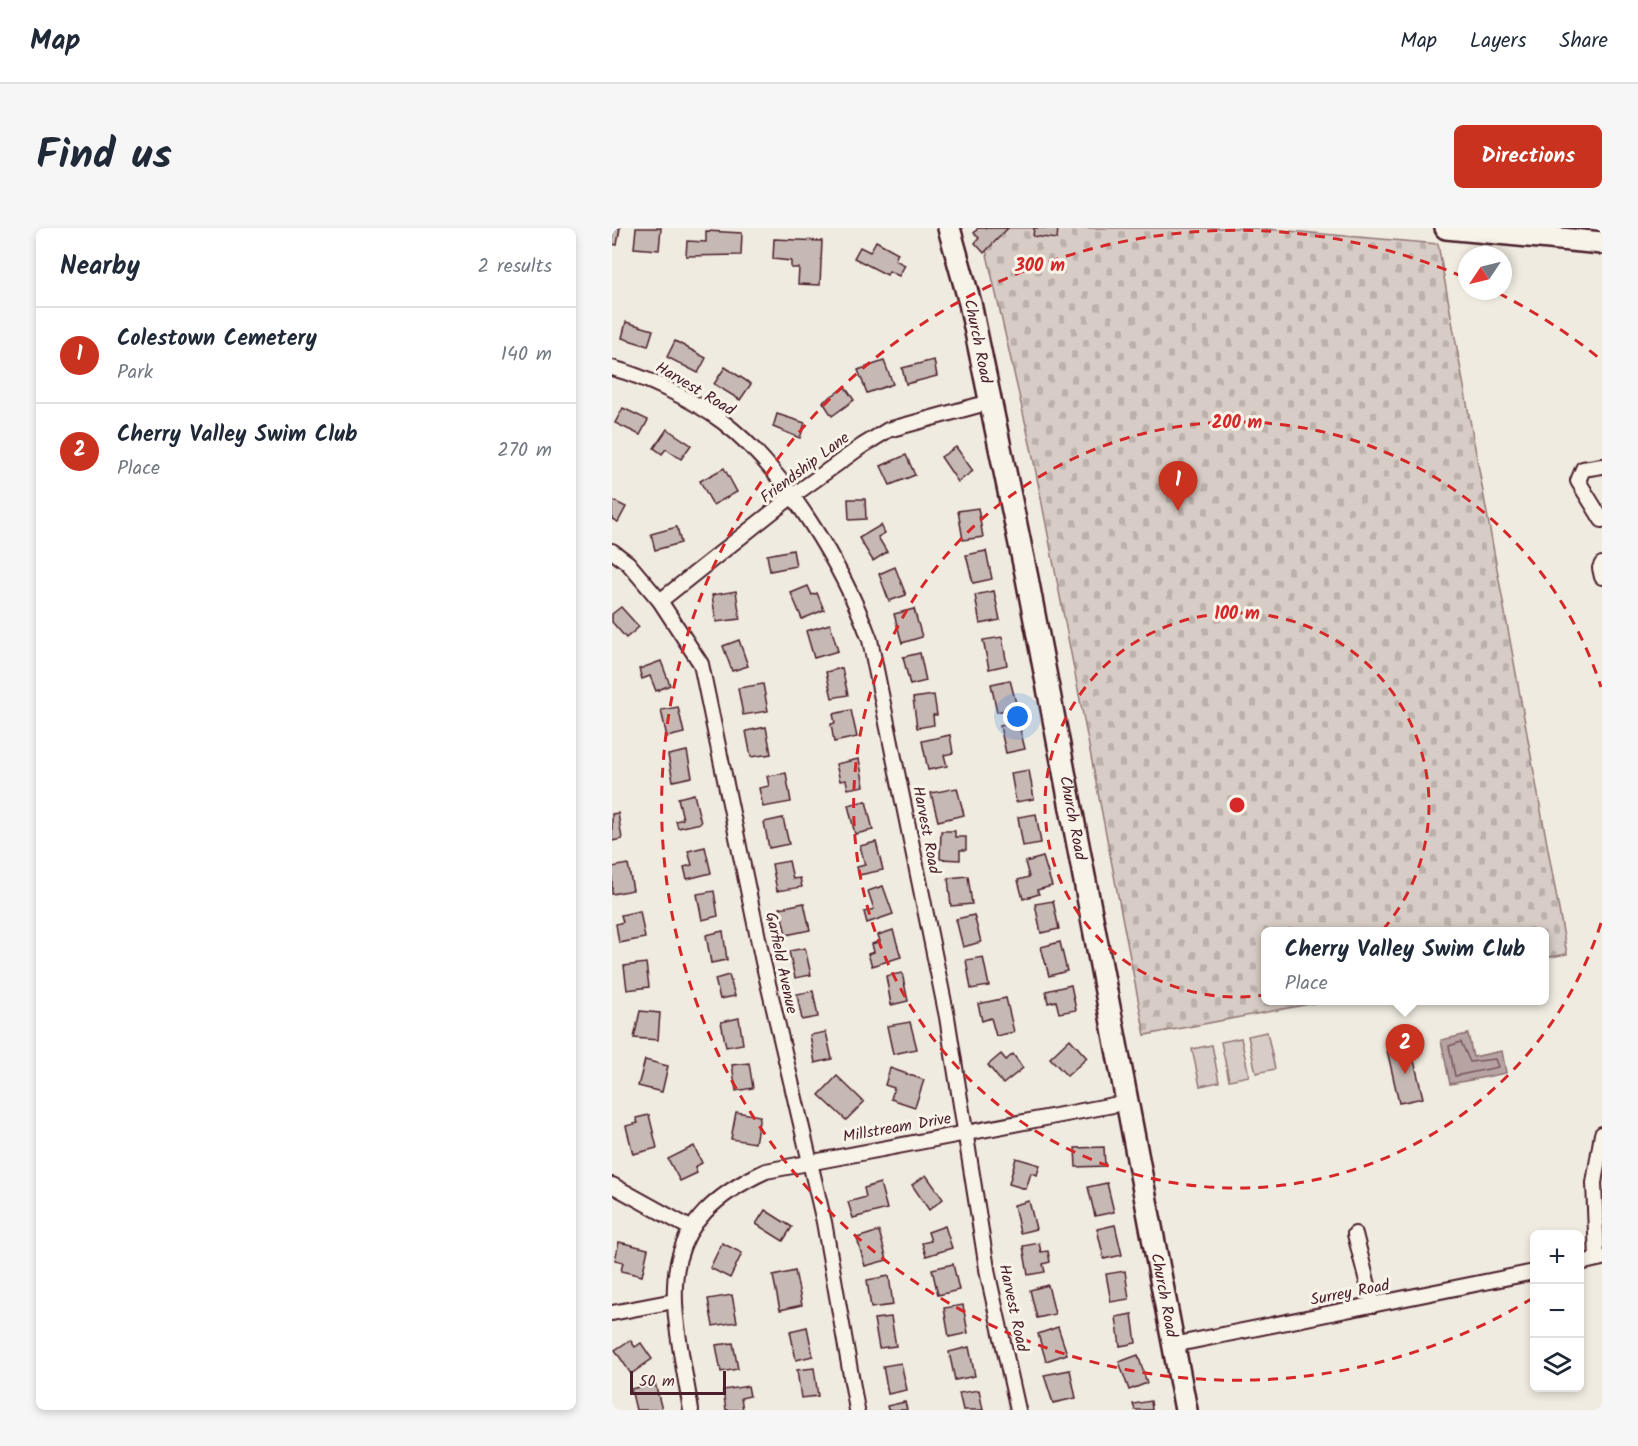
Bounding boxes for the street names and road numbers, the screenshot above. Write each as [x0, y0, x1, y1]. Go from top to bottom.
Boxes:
street label: Church Road [957, 297, 999, 387]
street label: Harvest Road [650, 355, 740, 423]
street label: Friendship Lane [755, 426, 855, 510]
street label: Church Road [1053, 774, 1093, 863]
street label: Harvest Road [905, 784, 947, 877]
street label: Garfield Avenue [758, 910, 804, 1016]
street label: Millstream Drive [841, 1106, 953, 1150]
street label: Church Road [1144, 1251, 1185, 1341]
street label: Harvest Road [992, 1262, 1035, 1355]
street label: Surrey Road [1308, 1273, 1393, 1313]

